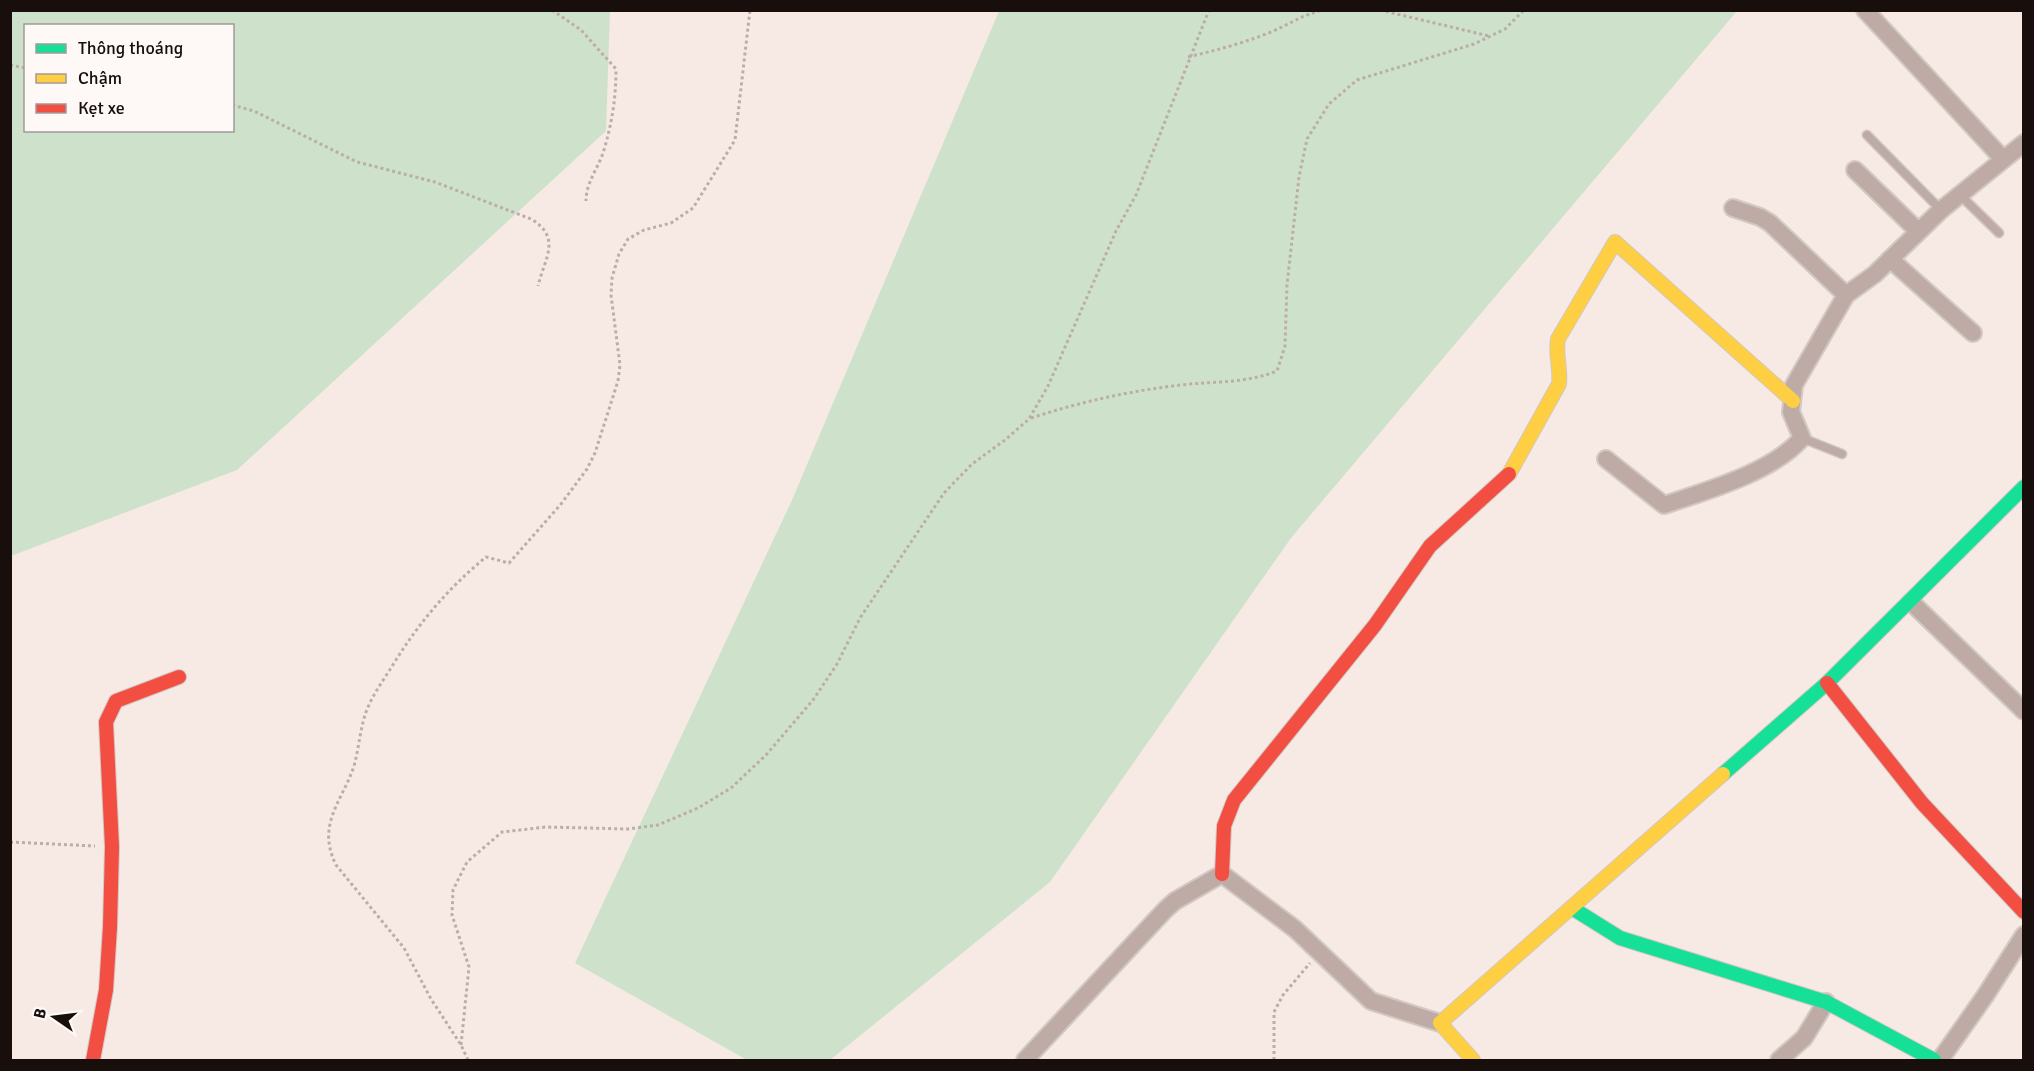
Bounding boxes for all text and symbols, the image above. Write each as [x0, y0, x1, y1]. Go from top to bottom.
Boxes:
legend [24, 24, 234, 132]
text: Thông thoáng [78, 37, 183, 59]
text: Chậm [78, 67, 122, 89]
text: Kẹt xe [78, 97, 125, 119]
north arrow [24, 987, 84, 1047]
text: B [30, 1006, 51, 1021]

